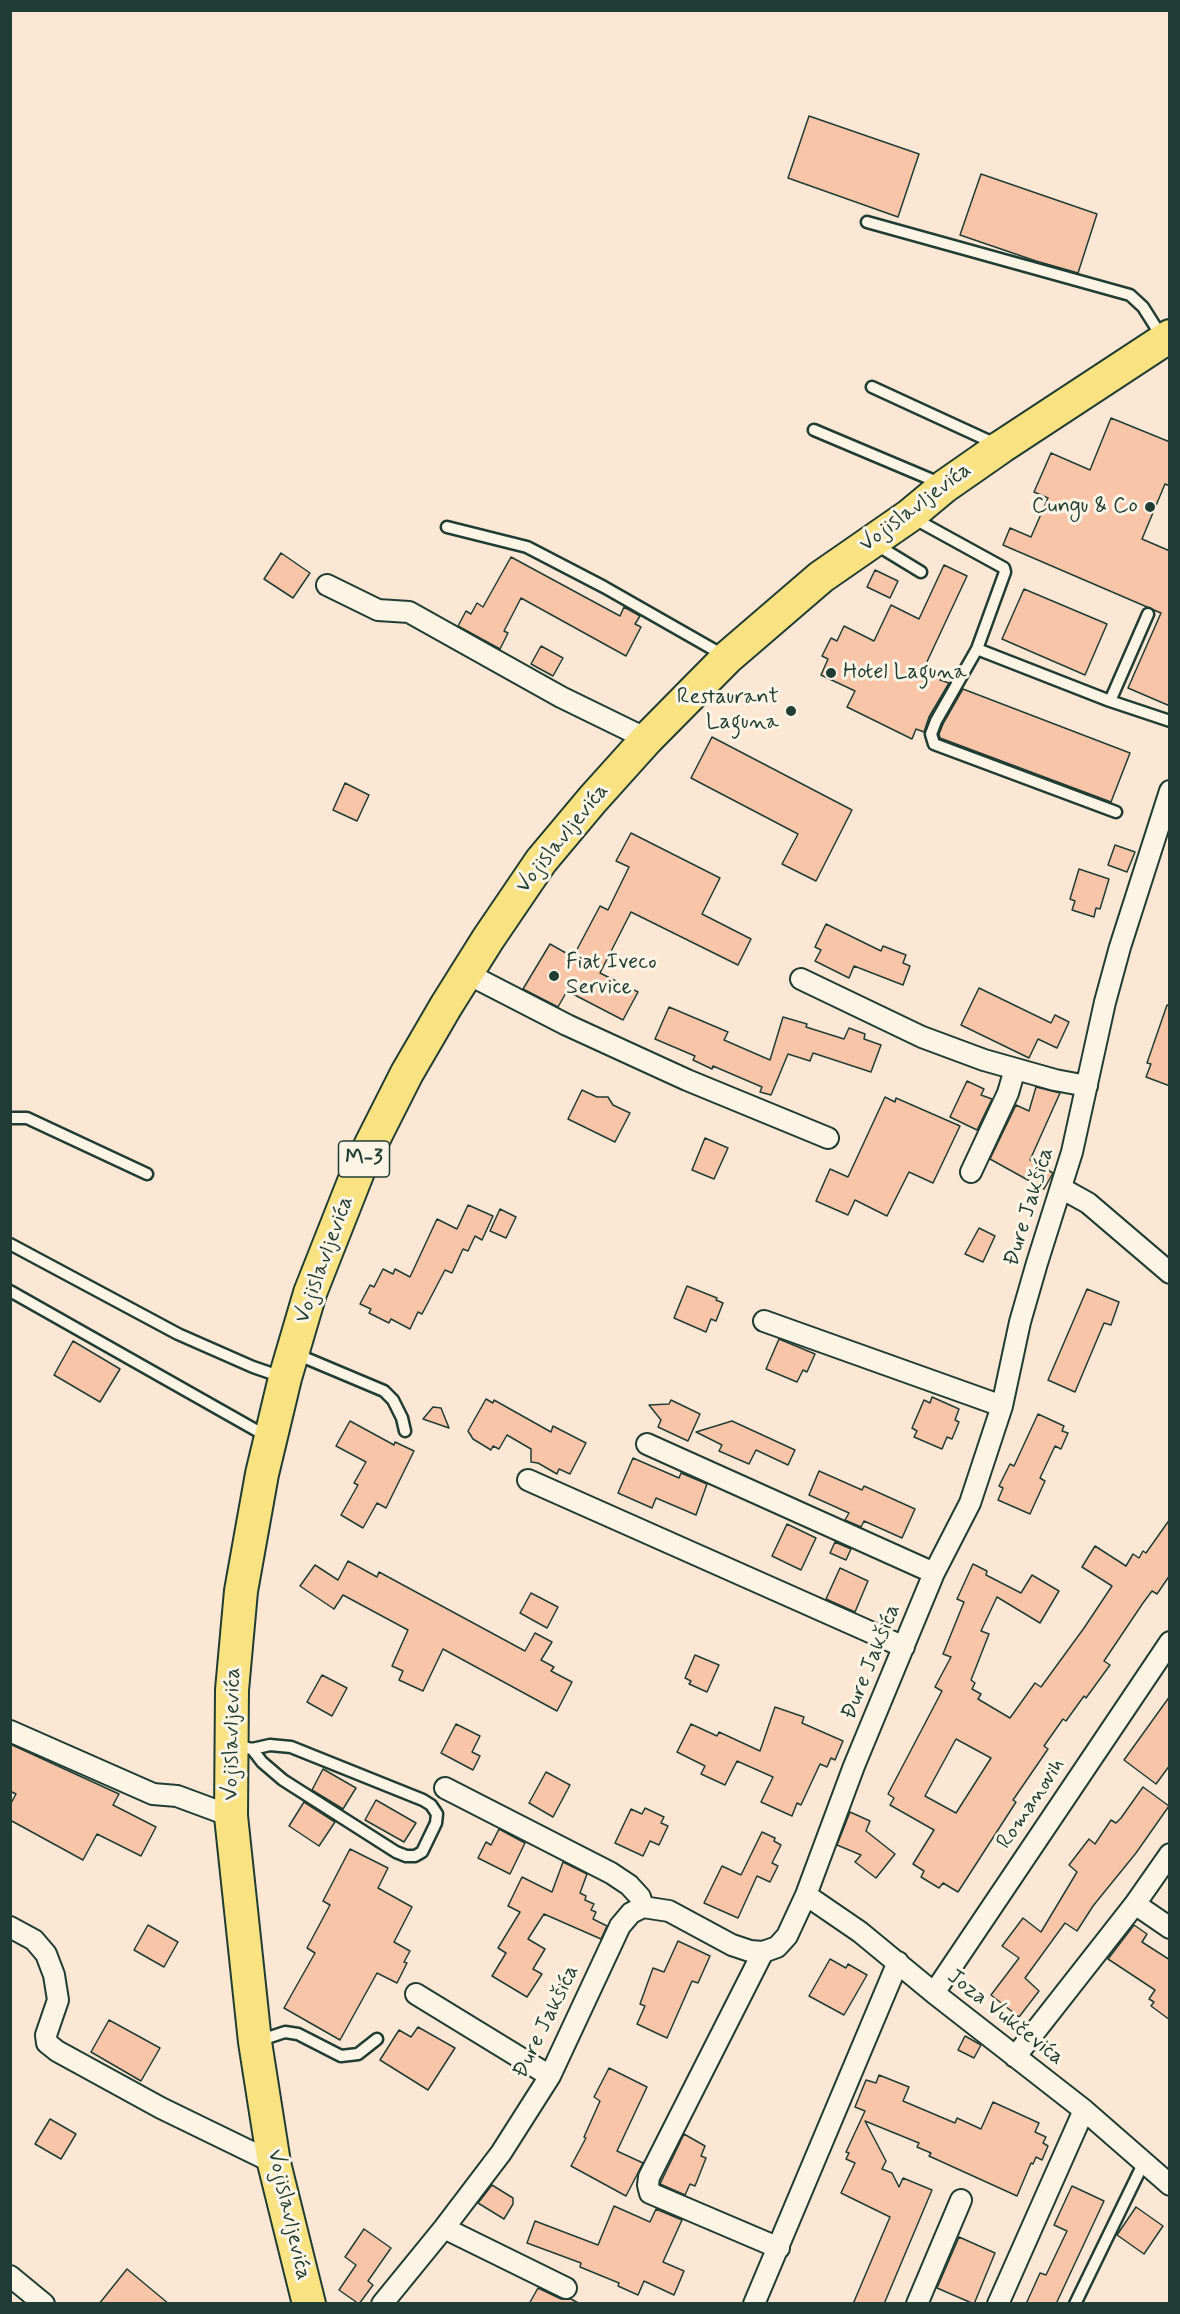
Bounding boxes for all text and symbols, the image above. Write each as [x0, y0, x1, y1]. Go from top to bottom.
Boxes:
street label: Vojislavljevića [855, 457, 977, 559]
place label: Cungu & Co [1032, 494, 1138, 520]
marker: Cungu & Co [1143, 500, 1157, 514]
place label: Hotel Laguna [843, 660, 967, 686]
marker: Hotel Laguna [824, 666, 838, 680]
place label: Restaurant Laguna [677, 685, 779, 736]
marker: Restaurant Laguna [784, 704, 798, 718]
street label: Vojislavljevića [511, 779, 615, 899]
place label: Fiat Iveco Service [566, 950, 657, 1002]
marker: Fiat Iveco Service [547, 969, 561, 983]
road number: M-3 [338, 1141, 389, 1177]
street label: Đure Jakšića [999, 1145, 1061, 1269]
street label: Vojislavljevića [290, 1193, 360, 1327]
street label: Đure Jakšića [837, 1600, 907, 1724]
street label: Vojislavljevića [219, 1667, 247, 1801]
street label: Romanovih [992, 1753, 1072, 1855]
street label: Đure Jakšića [508, 1961, 586, 2083]
street label: Joza Vukčevića [941, 1964, 1069, 2072]
street label: Vojislavljevića [260, 2147, 316, 2283]

